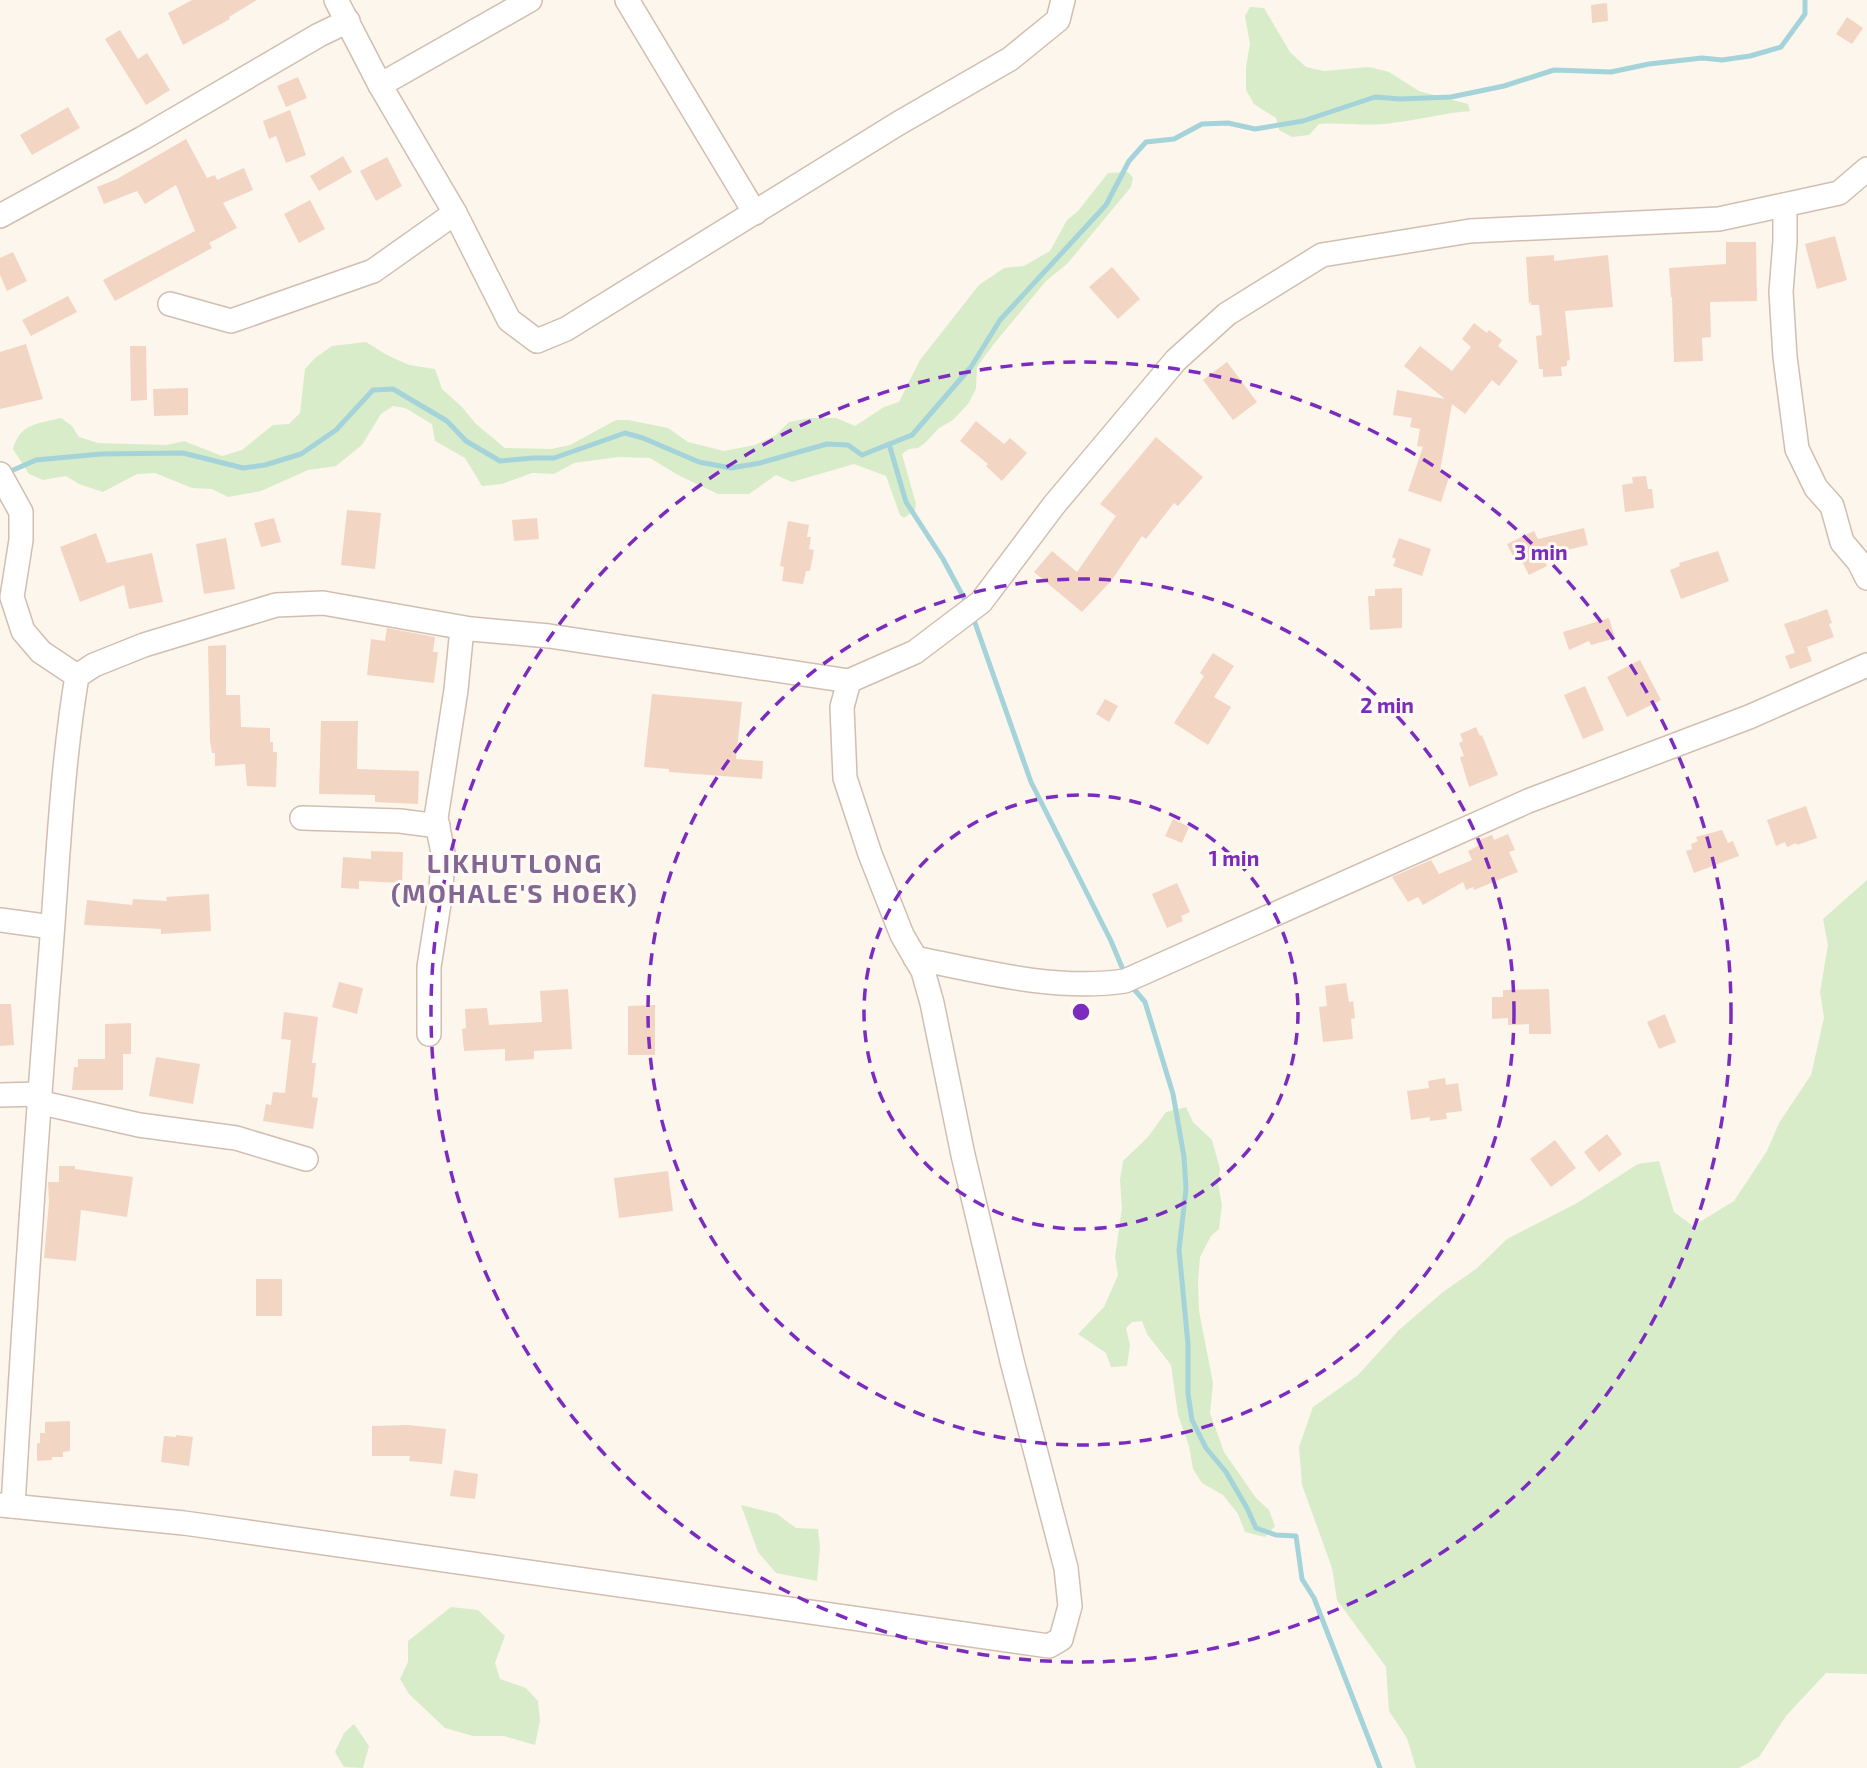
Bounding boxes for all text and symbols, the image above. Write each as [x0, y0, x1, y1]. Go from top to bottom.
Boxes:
text: 3 min [1514, 539, 1568, 564]
text: 2 min [1360, 692, 1414, 717]
text: 1 min [1209, 845, 1259, 870]
district label: LIKHUTLONG (MOHALE'S HOEK) [391, 847, 639, 908]
centre of rings [1069, 1000, 1093, 1024]

